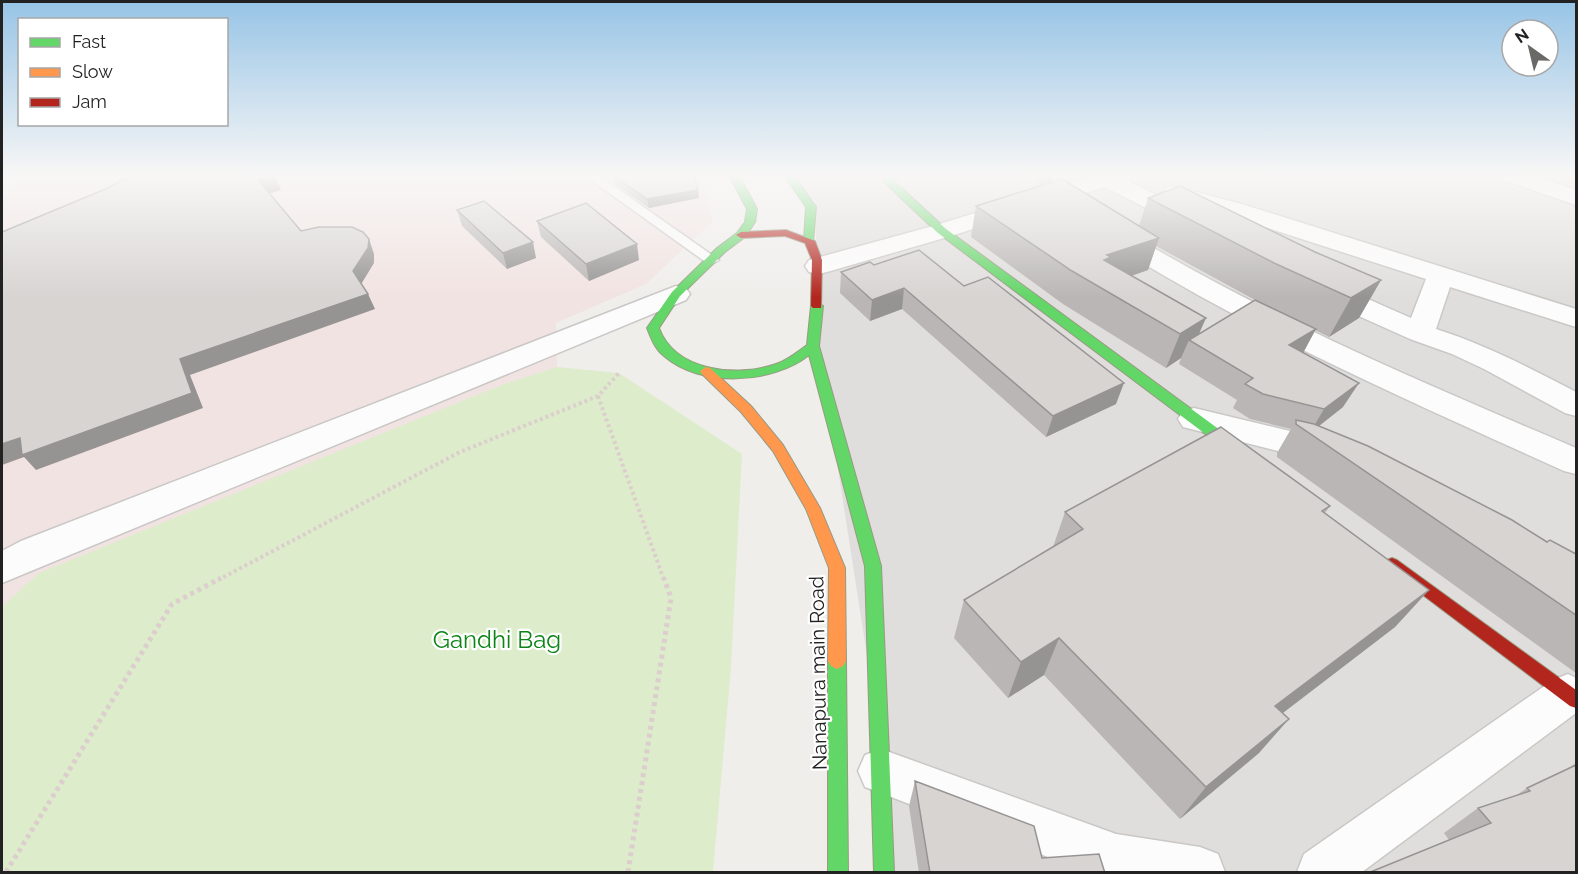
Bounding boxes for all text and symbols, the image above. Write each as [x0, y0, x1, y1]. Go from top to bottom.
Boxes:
legend [18, 18, 228, 126]
north arrow [1500, 18, 1560, 78]
text: N [1512, 25, 1532, 47]
text: Fast [72, 31, 106, 52]
text: Slow [72, 61, 113, 82]
text: Jam [72, 91, 107, 112]
street label: Nanapura main Road [804, 576, 832, 770]
park label: Gandhi Bag [433, 625, 561, 654]

